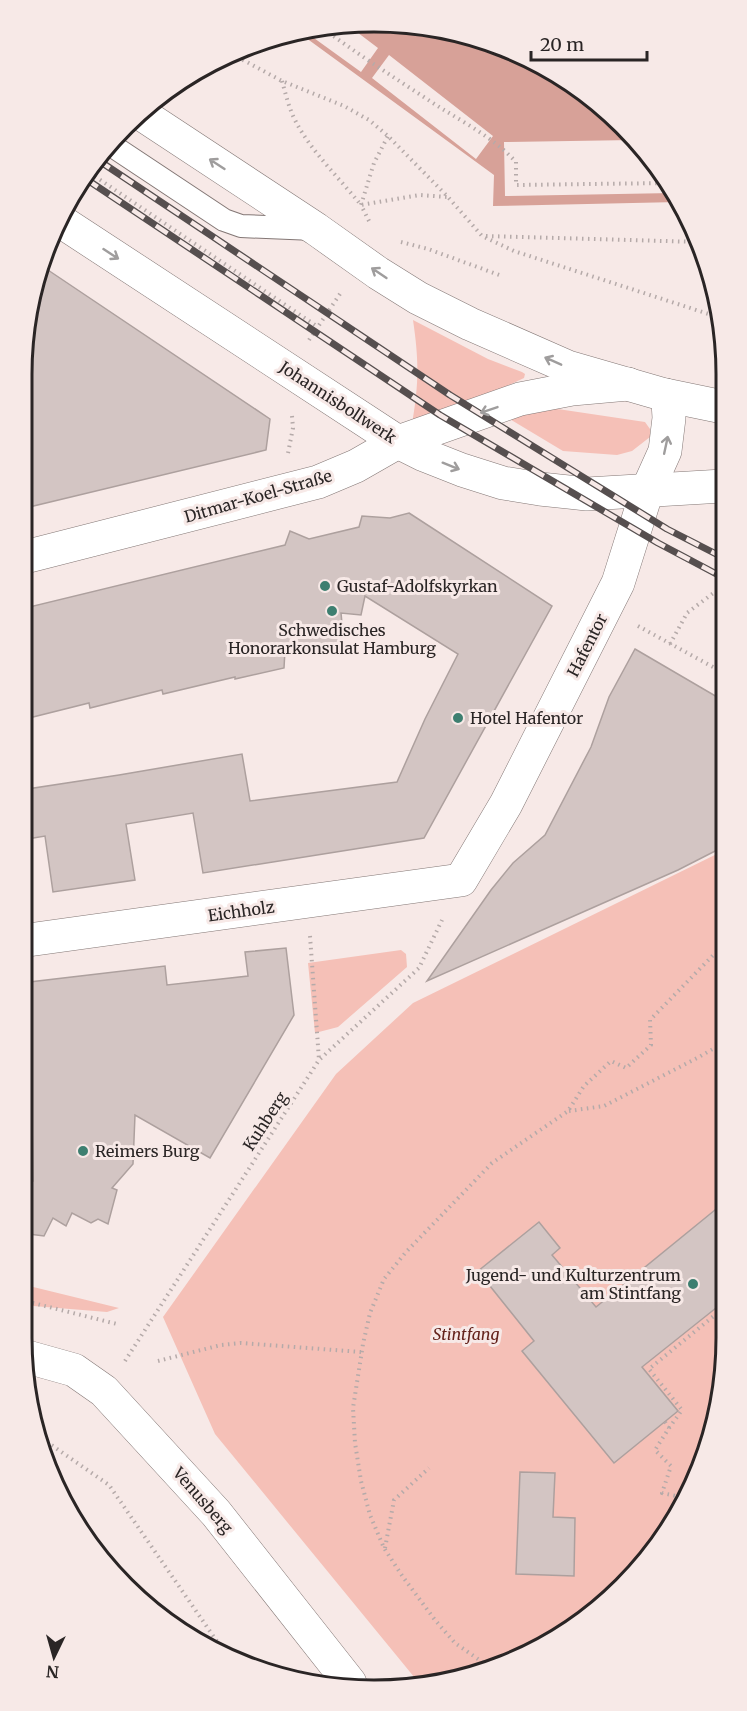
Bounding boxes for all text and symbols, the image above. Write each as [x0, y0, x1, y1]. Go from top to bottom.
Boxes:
scale bar [531, 24, 646, 62]
text: 20 m [540, 33, 584, 56]
one-way arrow [210, 158, 226, 170]
one-way arrow [102, 248, 118, 260]
one-way arrow [371, 267, 388, 279]
one-way arrow [544, 355, 562, 366]
street label: Johannisbollwerk [275, 356, 401, 448]
one-way arrow [480, 406, 499, 417]
one-way arrow [660, 435, 672, 454]
one-way arrow [441, 461, 460, 472]
street label: Ditmar-Koel-Straße [182, 465, 334, 527]
place label: Gustaf-Adolfskyrkan [337, 576, 498, 596]
marker: Gustaf-Adolfskyrkan [318, 579, 332, 593]
marker: Schwedisches Honorarkonsulat Hamburg [325, 604, 339, 618]
street label: Hafentor [563, 610, 611, 680]
place label: Schwedisches Honorarkonsulat Hamburg [228, 620, 436, 658]
place label: Hotel Hafentor [470, 708, 583, 728]
marker: Hotel Hafentor [451, 711, 465, 725]
street label: Eichholz [206, 896, 276, 926]
street label: Kuhberg [239, 1088, 292, 1154]
place label: Reimers Burg [95, 1141, 200, 1161]
marker: Reimers Burg [76, 1144, 90, 1158]
place label: Jugend- und Kulturzentrum am Stintfang [465, 1265, 681, 1303]
marker: Jugend- und Kulturzentrum am Stintfang [686, 1277, 700, 1291]
park label: Stintfang [433, 1324, 499, 1344]
street label: Venusberg [168, 1462, 237, 1537]
north arrow [24, 1627, 84, 1687]
text: N [45, 1661, 60, 1682]

